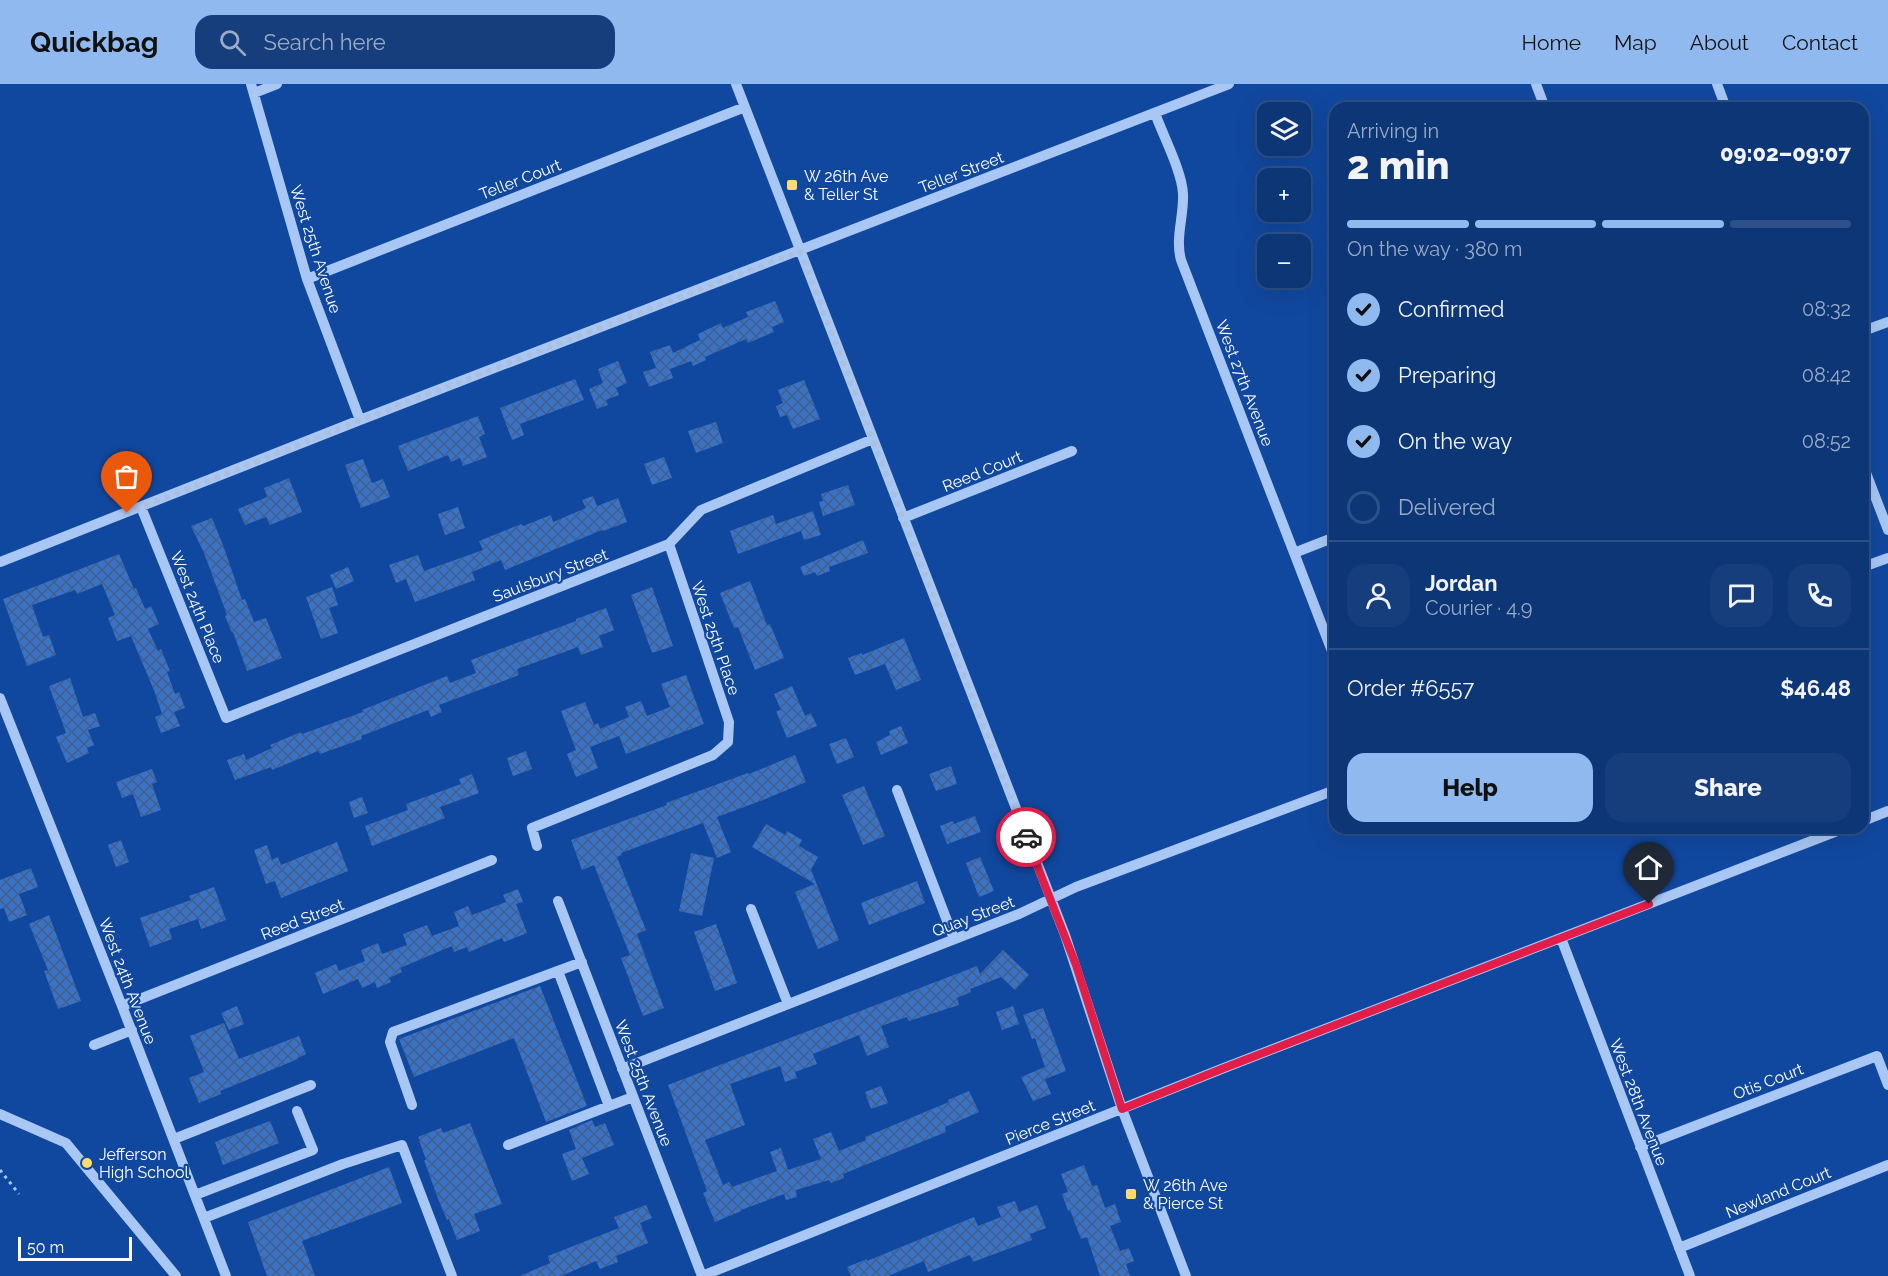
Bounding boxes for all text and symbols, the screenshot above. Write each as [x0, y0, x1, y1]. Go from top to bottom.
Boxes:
search box [195, 15, 615, 69]
text: Quickbag [30, 26, 159, 59]
icon: search [216, 26, 249, 59]
text: Search here [264, 29, 386, 55]
text: Home [1522, 30, 1581, 55]
text: Map [1614, 30, 1657, 55]
text: About [1690, 30, 1749, 55]
text: Contact [1782, 30, 1858, 55]
map controls [1257, 102, 1311, 288]
button: layers [1257, 102, 1311, 156]
text: Arriving in [1347, 119, 1439, 143]
text: 09:02–09:07 [1720, 140, 1851, 166]
text: 2 min [1347, 142, 1450, 188]
street label: Teller Street [916, 147, 1007, 197]
street label: Teller Court [477, 155, 564, 204]
place label: W 26th Ave & Teller St [804, 167, 888, 204]
button: + [1257, 168, 1311, 222]
marker: W 26th Ave & Teller St [785, 178, 799, 192]
street label: West 25th Avenue [286, 183, 345, 316]
button: − [1257, 234, 1311, 288]
text: On the way · 380 m [1347, 237, 1522, 261]
icon: check [1347, 293, 1380, 326]
text: Confirmed [1398, 296, 1505, 322]
text: 08:32 [1802, 297, 1851, 321]
street label: West 27th Avenue [1212, 317, 1277, 449]
icon: check [1347, 359, 1380, 392]
text: Preparing [1398, 362, 1496, 388]
text: 08:42 [1802, 363, 1851, 387]
icon: check [1347, 425, 1380, 458]
text: On the way [1398, 428, 1512, 454]
text: 08:52 [1802, 429, 1851, 453]
street label: Reed Court [940, 447, 1025, 496]
pin [101, 451, 152, 513]
icon: bag [110, 460, 143, 493]
text: Delivered [1398, 494, 1496, 520]
street label: Saulsbury Street [490, 545, 611, 606]
street label: West 24th Place [166, 548, 229, 666]
button: person [1347, 564, 1410, 627]
button: chat [1710, 564, 1773, 627]
button: phone [1788, 564, 1851, 627]
text: Jordan [1425, 570, 1497, 596]
street label: West 25th Place [687, 579, 744, 698]
text: Courier · 4.9 [1425, 596, 1533, 620]
text: Order #6557 [1347, 675, 1474, 701]
text: $46.48 [1780, 675, 1851, 701]
button: Help [1347, 753, 1593, 822]
button: Share [1605, 753, 1851, 822]
courier [996, 807, 1056, 867]
icon: car [1010, 821, 1043, 854]
pin [1623, 842, 1674, 904]
icon: home [1632, 851, 1665, 884]
street label: Quay Street [929, 892, 1018, 941]
street label: Reed Street [258, 895, 347, 944]
street label: West 24th Avenue [95, 915, 160, 1047]
street label: West 25th Avenue [611, 1017, 676, 1149]
street label: West 28th Avenue [1606, 1036, 1671, 1168]
street label: Otis Court [1730, 1059, 1807, 1104]
street label: Pierce Street [1003, 1096, 1098, 1149]
place label: Jefferson High School [99, 1145, 189, 1182]
marker: Jefferson High School [80, 1156, 94, 1170]
street label: Newland Court [1723, 1162, 1834, 1222]
place label: W 26th Ave & Pierce St [1143, 1176, 1227, 1213]
marker: W 26th Ave & Pierce St [1124, 1187, 1138, 1201]
scale bar [18, 1234, 132, 1262]
text: 50 m [27, 1238, 64, 1257]

